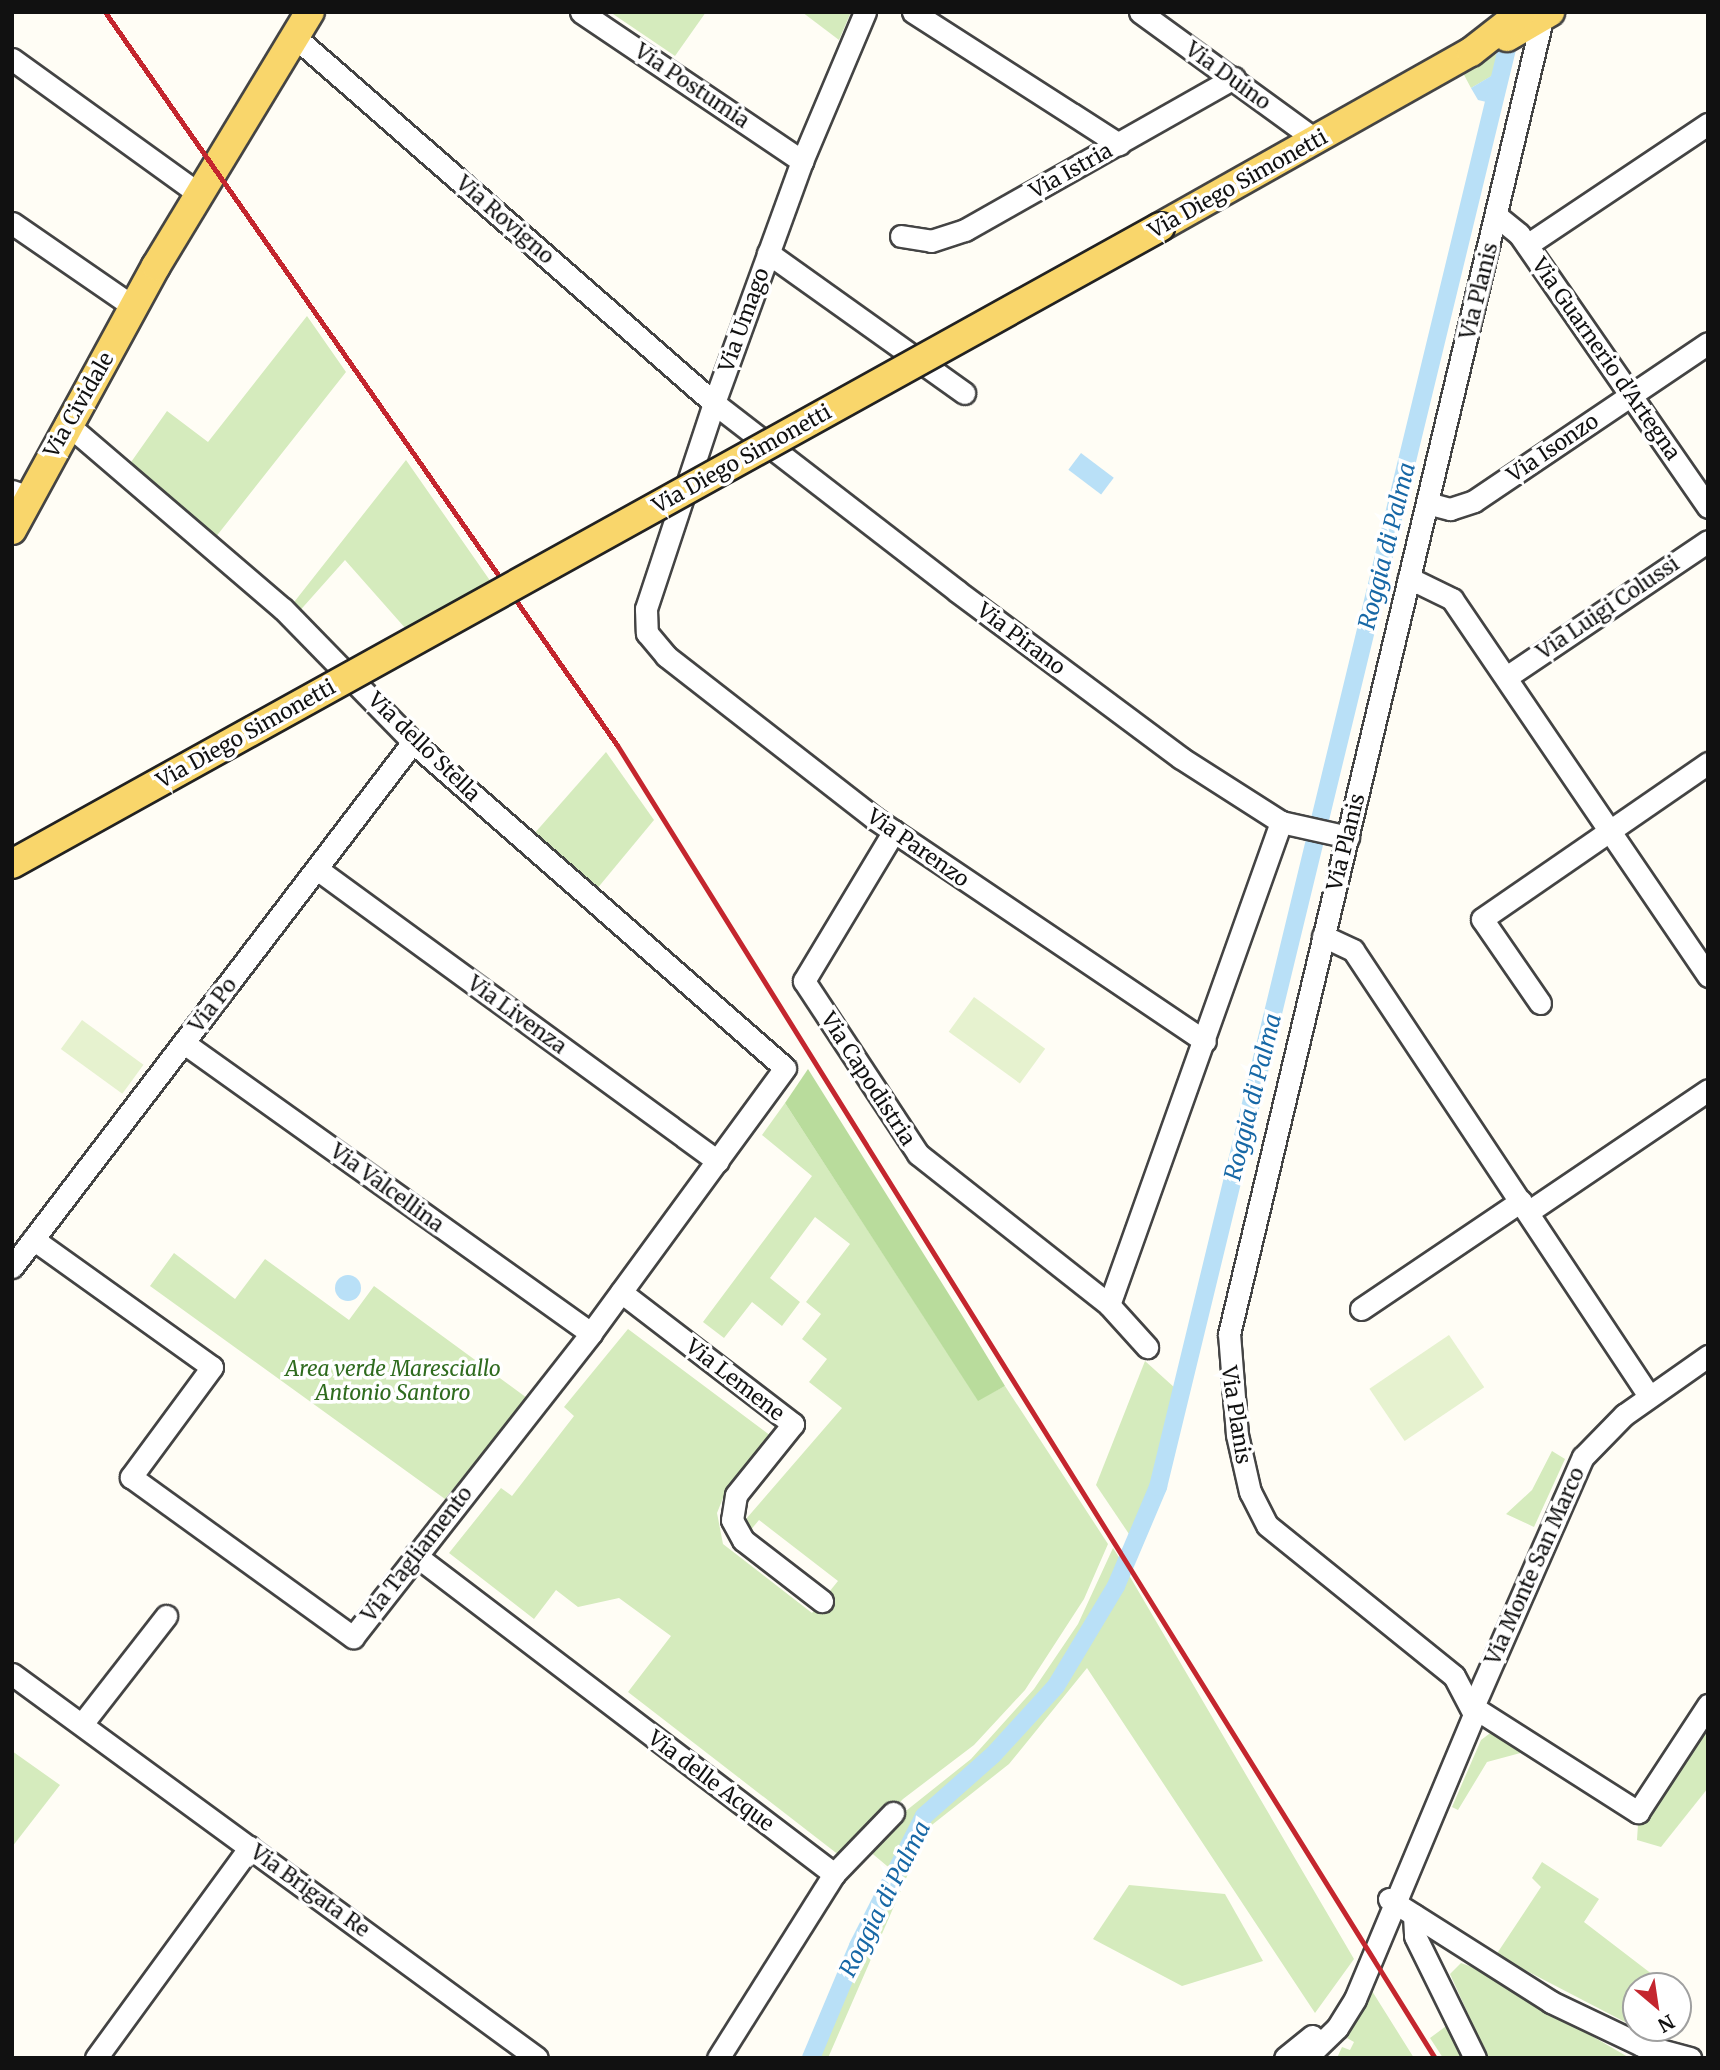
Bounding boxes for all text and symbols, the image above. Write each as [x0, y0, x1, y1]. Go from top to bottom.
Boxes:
street label: Via Duino [1181, 37, 1275, 115]
street label: Via Postumia [630, 38, 754, 134]
street label: Via Diego Simonetti [1144, 124, 1332, 244]
street label: Via Istria [1025, 138, 1117, 204]
street label: Via Rovigno [451, 171, 559, 269]
street label: Via Planis [1455, 240, 1503, 342]
street label: Via Guarnerio d'Artegna [1527, 253, 1685, 465]
street label: Via Umago [714, 265, 774, 375]
street label: Via Cividale [39, 348, 119, 462]
street label: Via Diego Simonetti [648, 399, 836, 519]
street label: Via Isonzo [1503, 408, 1603, 488]
water label: Roggia di Palma [1353, 460, 1421, 632]
street label: Via Luigi Colussi [1532, 551, 1684, 665]
street label: Via Pirano [972, 598, 1070, 680]
street label: Via Diego Simonetti [152, 674, 340, 794]
street label: Via dello Stella [363, 687, 485, 807]
street label: Via Planis [1322, 791, 1370, 893]
street label: Via Parenzo [862, 804, 974, 892]
street label: Via Livenza [463, 971, 571, 1059]
street label: Via Po [184, 973, 242, 1037]
street label: Via Capodistria [816, 1008, 920, 1150]
water label: Roggia di Palma [1219, 1011, 1287, 1183]
street label: Via Valcellina [325, 1138, 449, 1238]
street label: Via Lemene [681, 1334, 789, 1426]
park label: Area verde Maresciallo Antonio Santoro [285, 1356, 501, 1406]
street label: Via Planis [1216, 1364, 1256, 1466]
street label: Via Monte San Marco [1480, 1463, 1590, 1669]
street label: Via Tagliamento [356, 1481, 478, 1627]
street label: Via delle Acque [643, 1726, 779, 1836]
water label: Roggia di Palma [834, 1817, 936, 1981]
street label: Via Brigata Re [246, 1839, 374, 1943]
north arrow [1622, 1972, 1692, 2042]
text: N [1654, 2009, 1679, 2038]

